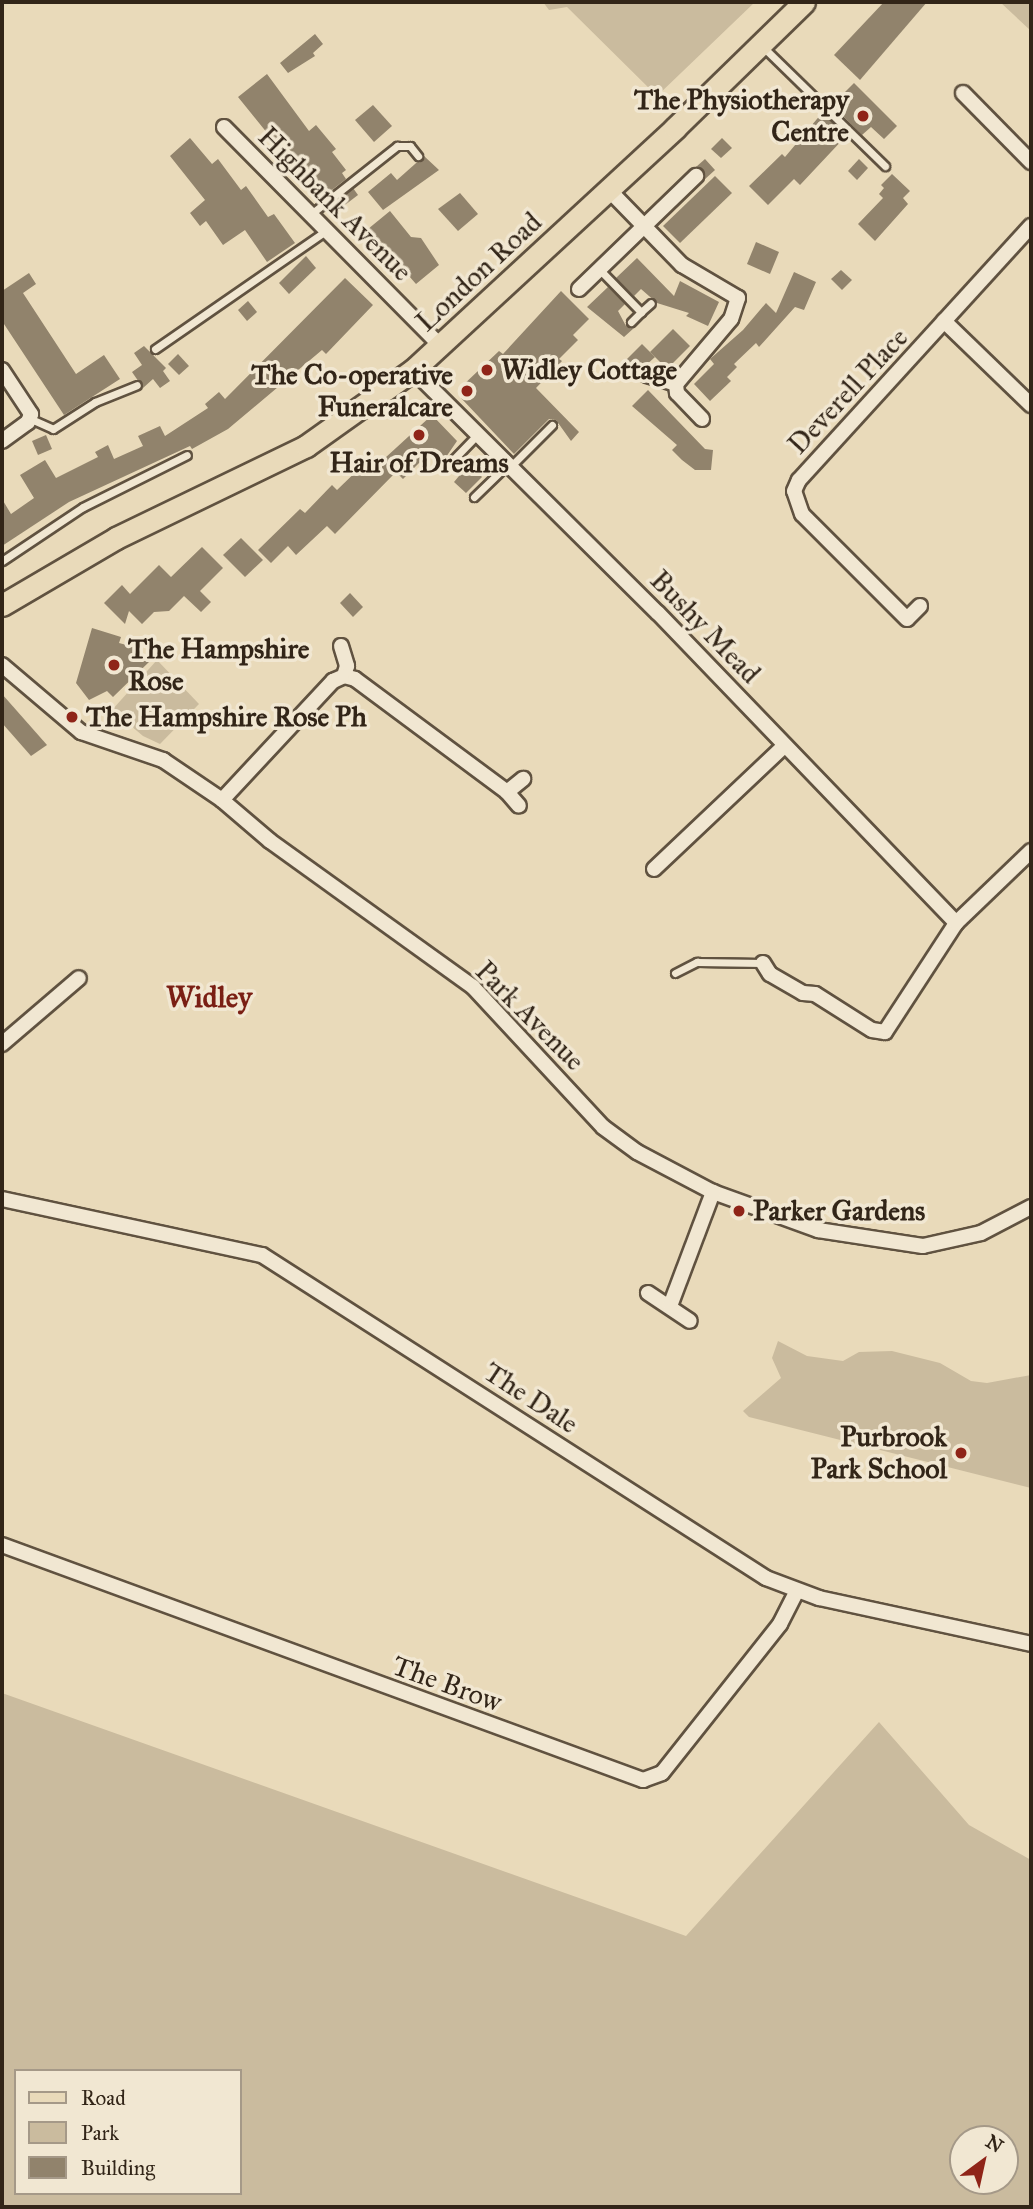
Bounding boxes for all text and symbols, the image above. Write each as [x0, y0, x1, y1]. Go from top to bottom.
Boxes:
place label: The Physiotherapy Centre [634, 83, 849, 149]
marker: The Physiotherapy Centre [855, 108, 871, 124]
street label: Highbank Avenue [251, 120, 419, 288]
street label: London Road [409, 205, 549, 339]
street label: Deverell Place [781, 321, 915, 461]
place label: Widley Cottage [501, 353, 677, 387]
place label: The Co-operative Funeralcare [251, 358, 453, 424]
marker: Widley Cottage [479, 362, 495, 378]
marker: The Co-operative Funeralcare [459, 383, 475, 399]
marker: Hair of Dreams [411, 427, 427, 443]
place label: Hair of Dreams [329, 446, 509, 480]
street label: Bushy Mead [643, 564, 767, 690]
place label: The Hampshire Rose [128, 632, 309, 698]
marker: The Hampshire Rose [106, 657, 122, 673]
place label: The Hampshire Rose Ph [86, 700, 367, 734]
marker: The Hampshire Rose Ph [64, 709, 80, 725]
street label: Park Avenue [468, 954, 592, 1078]
district label: Widley [166, 979, 252, 1015]
place label: Parker Gardens [753, 1194, 925, 1228]
marker: Parker Gardens [731, 1203, 747, 1219]
street label: The Dale [478, 1355, 584, 1441]
place label: Purbrook Park School [811, 1420, 947, 1486]
marker: Purbrook Park School [953, 1445, 969, 1461]
street label: The Brow [388, 1649, 506, 1719]
legend [14, 2069, 242, 2195]
text: Road [81, 2085, 126, 2111]
text: Park [81, 2120, 119, 2146]
north arrow [949, 2125, 1019, 2195]
text: N [982, 2130, 1008, 2158]
text: Building [81, 2155, 155, 2181]

